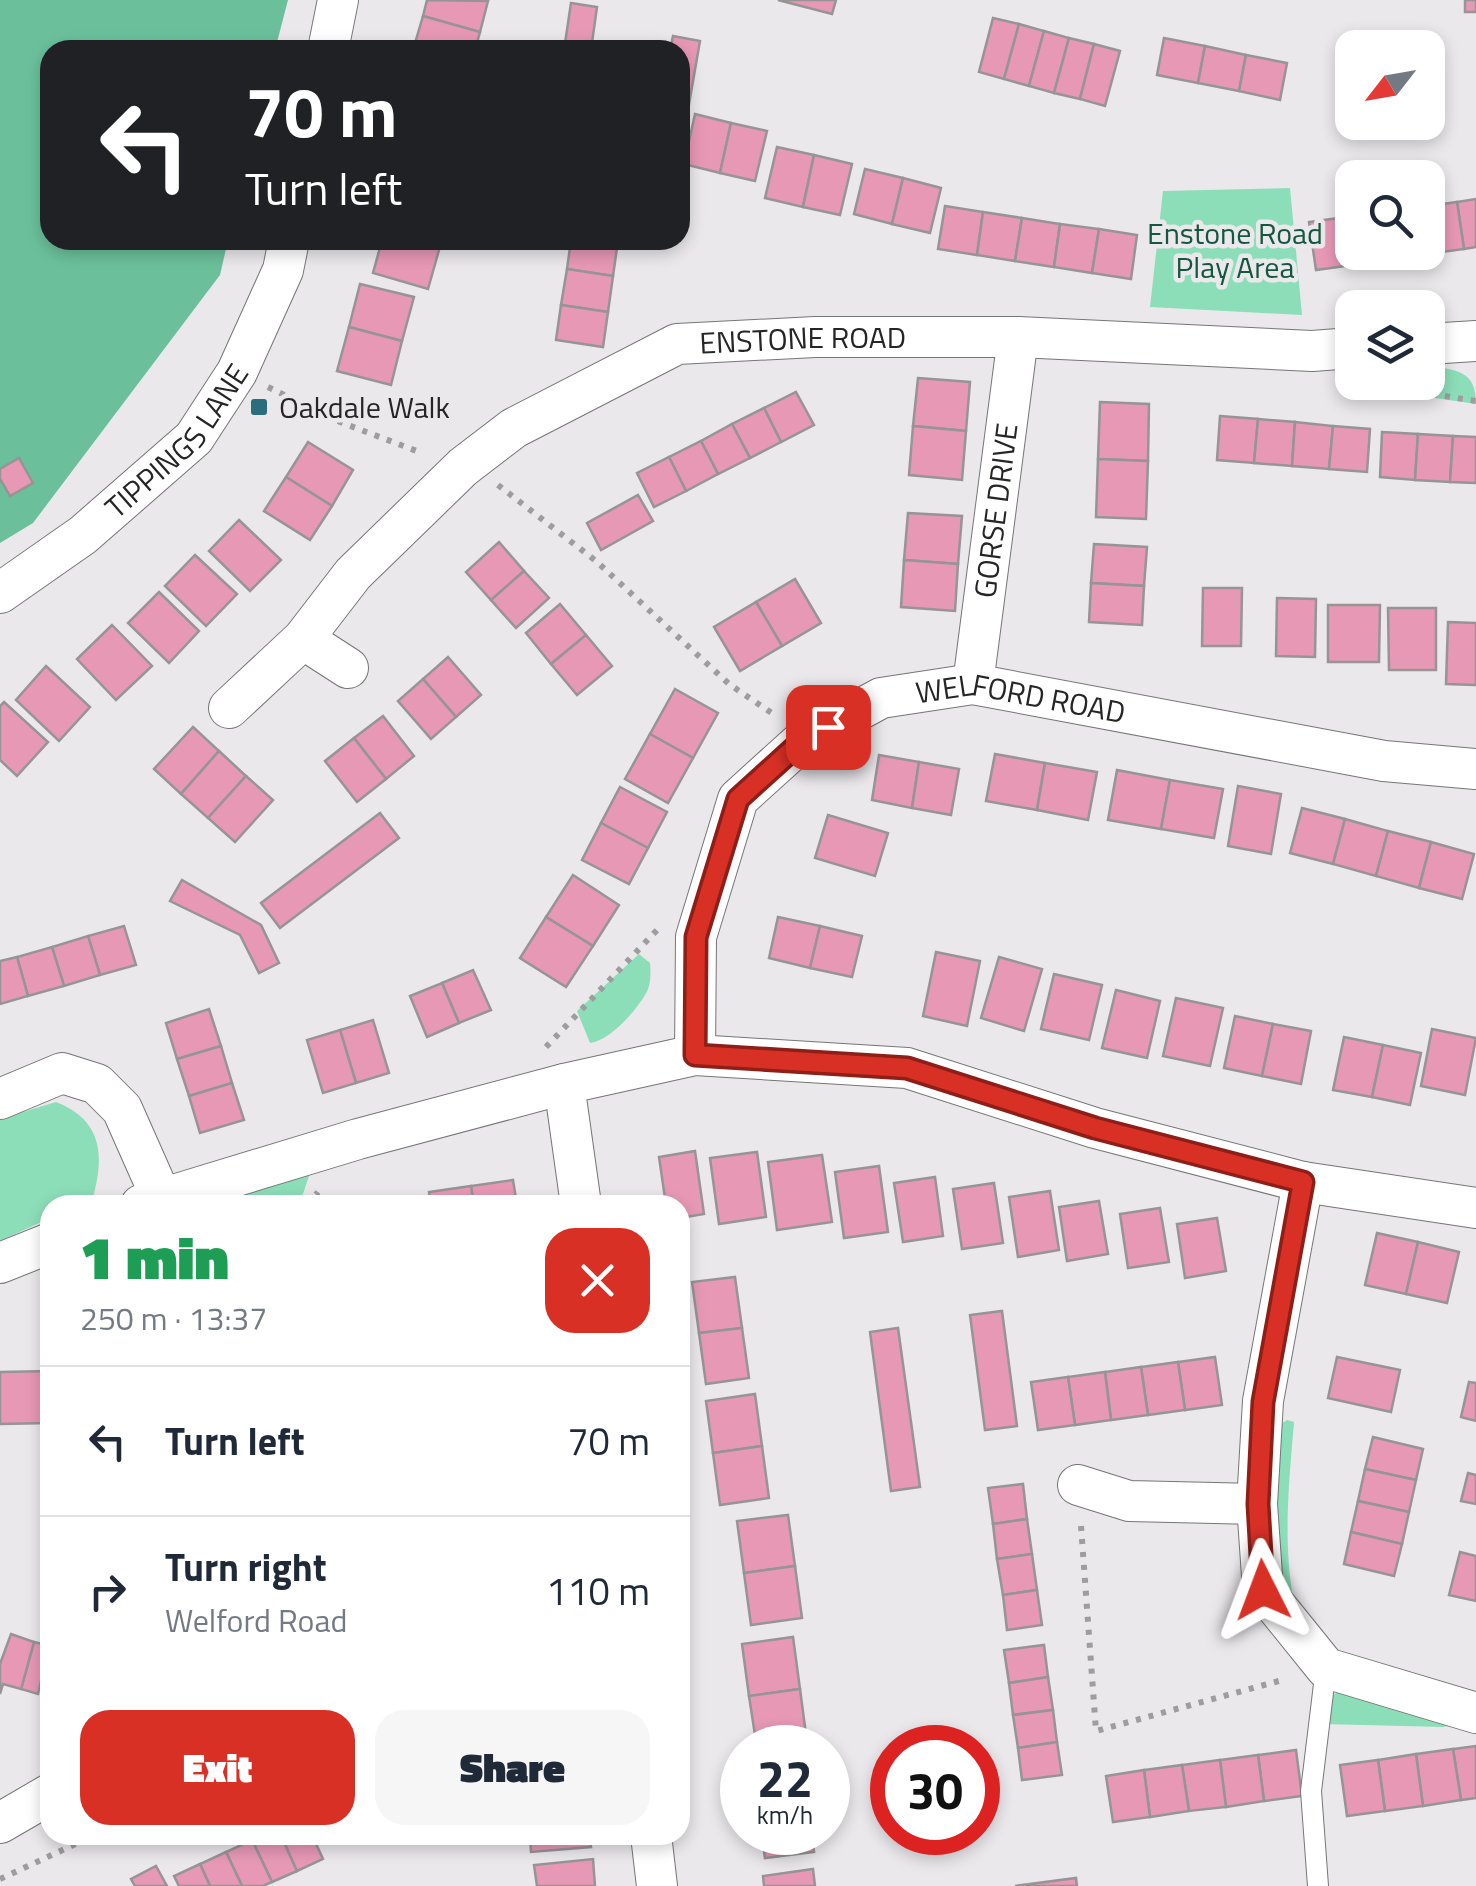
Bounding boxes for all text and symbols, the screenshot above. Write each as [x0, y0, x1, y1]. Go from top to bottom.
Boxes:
north arrow [1335, 30, 1445, 140]
map controls [1335, 30, 1445, 400]
text: 70 m [245, 58, 398, 164]
icon: left [80, 80, 210, 210]
text: Turn left [245, 154, 402, 222]
button: search [1335, 160, 1445, 270]
park label: Enstone Road Play Area [1147, 210, 1323, 290]
button: layers [1335, 290, 1445, 400]
street label: ENSTONE ROAD [698, 314, 906, 366]
street label: TIPPINGS LANE [94, 354, 260, 529]
place label: Oakdale Walk [279, 384, 450, 430]
marker: Oakdale Walk [248, 396, 270, 418]
street label: GORSE DRIVE [961, 420, 1030, 600]
street label: WELFORD ROAD [912, 661, 1129, 735]
pin [786, 685, 871, 770]
icon: arrive [801, 700, 856, 755]
text: 1 min [80, 1211, 229, 1302]
button: close [545, 1228, 650, 1333]
text: 250 m · 13:37 [80, 1294, 267, 1342]
text: Turn left [165, 1412, 305, 1470]
text: 70 m [567, 1412, 650, 1470]
icon: left [80, 1414, 135, 1469]
text: Turn right [165, 1538, 327, 1596]
position arrow [1211, 1538, 1315, 1642]
text: 110 m [546, 1562, 650, 1620]
icon: right [80, 1564, 135, 1619]
text: Welford Road [165, 1596, 347, 1644]
button: Exit [80, 1710, 355, 1825]
button: Share [375, 1710, 650, 1825]
speed limit sign: 30 [870, 1725, 1000, 1855]
text: 22 [757, 1740, 813, 1816]
text: km/h [757, 1796, 813, 1834]

